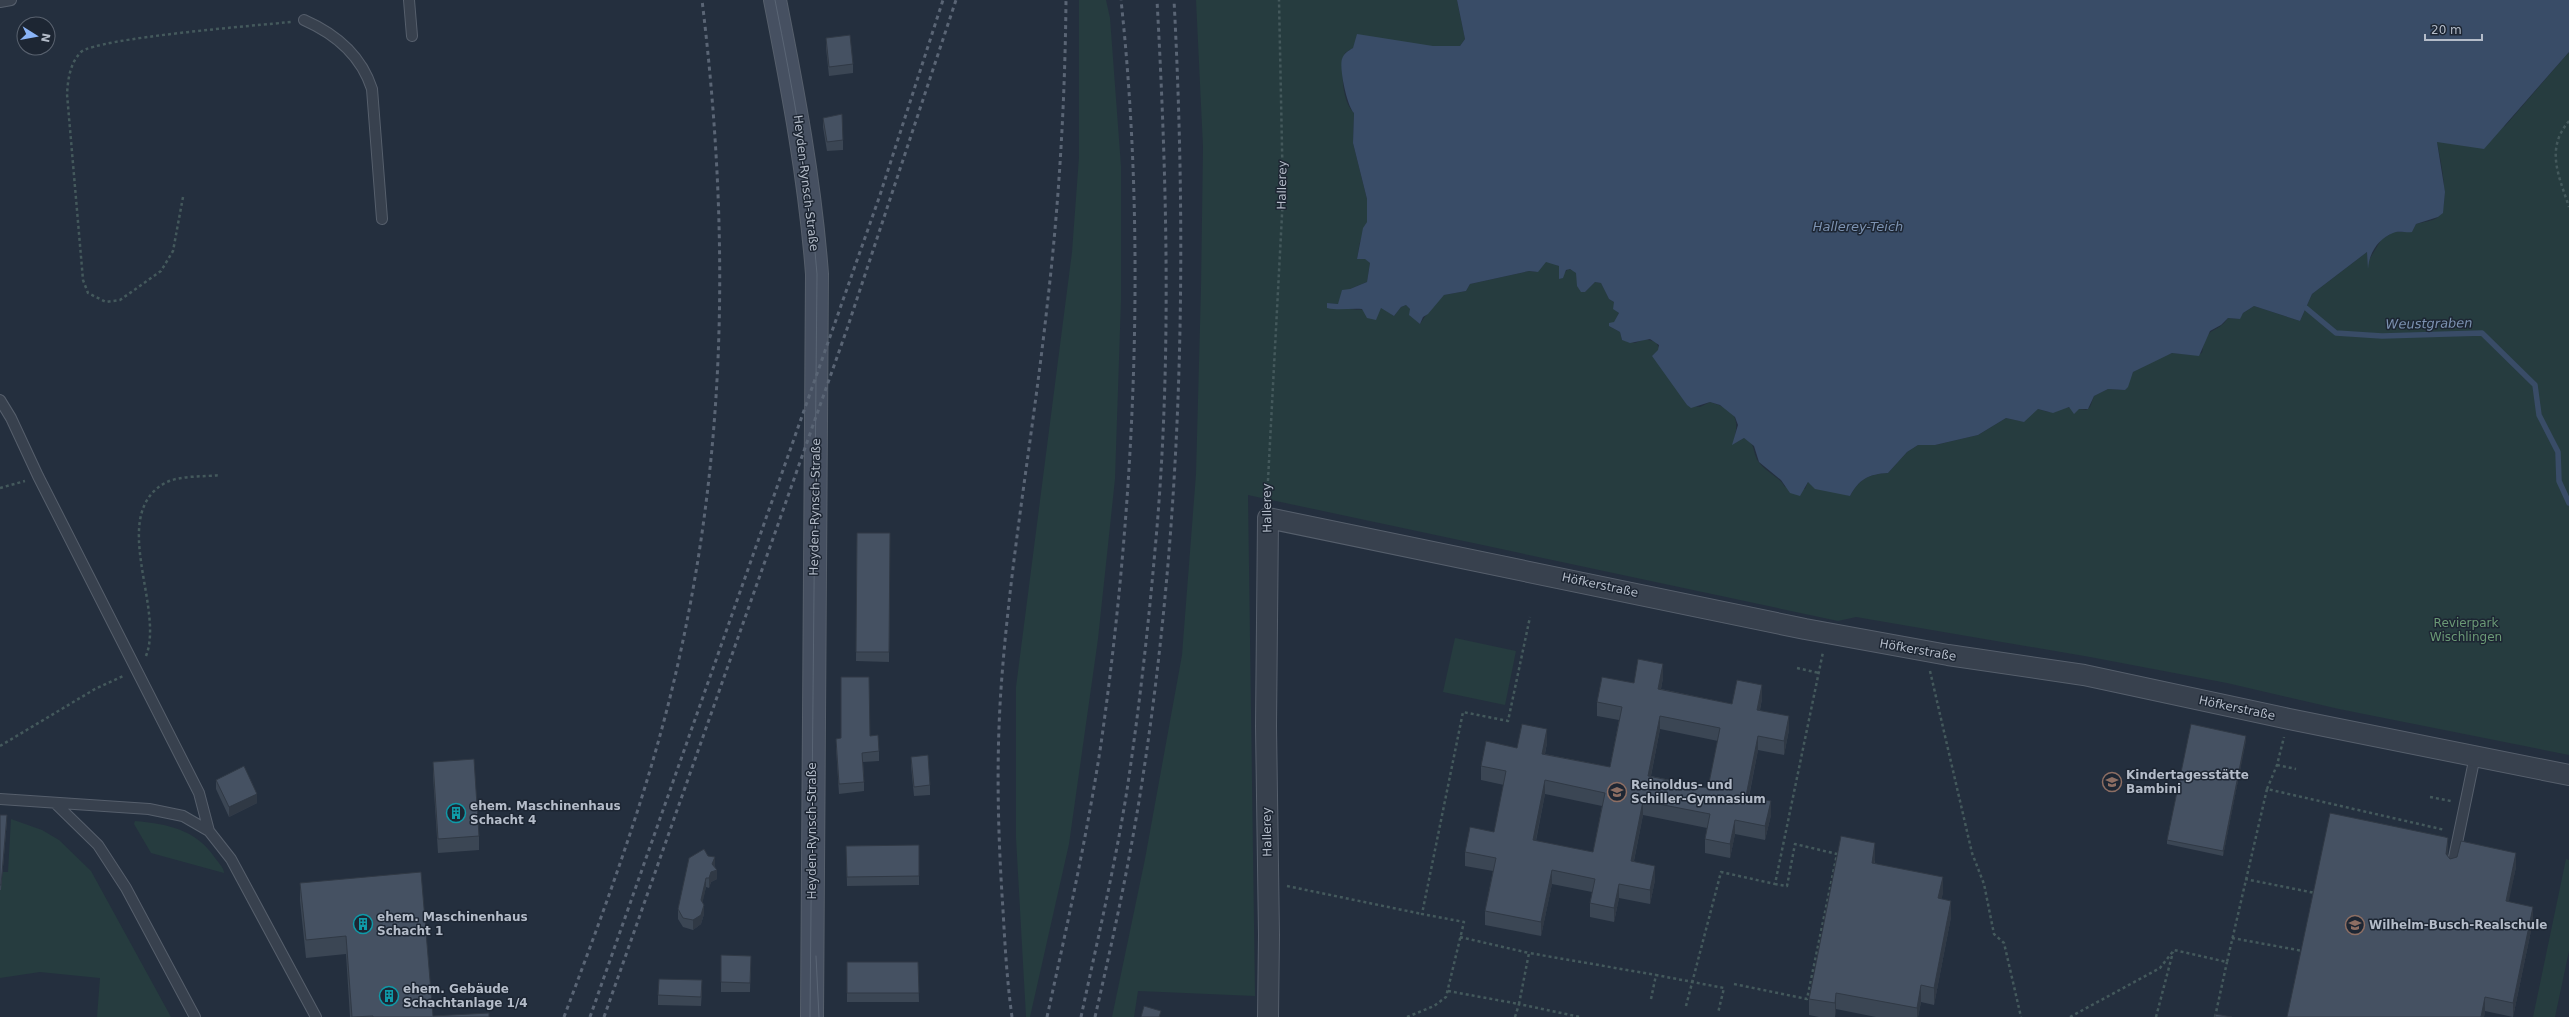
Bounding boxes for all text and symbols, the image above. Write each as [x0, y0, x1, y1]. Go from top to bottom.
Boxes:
north arrow [16, 16, 56, 56]
scale bar [2425, 16, 2482, 42]
text: 20 m [2431, 23, 2462, 37]
text: N [38, 32, 53, 44]
street label: Heyden-Rynsch-Straße [791, 114, 821, 252]
street label: Hallerey [1275, 160, 1289, 210]
water label: Hallerey-Teich [1813, 219, 1903, 234]
water label: Weustgraben [2385, 315, 2473, 332]
street label: Heyden-Rynsch-Straße [807, 438, 823, 576]
street label: Hallerey [1260, 483, 1274, 533]
street label: Höfkerstraße [1561, 570, 1639, 600]
park label: Revierpark Wischlingen [2430, 616, 2502, 644]
street label: Höfkerstraße [1879, 636, 1957, 664]
street label: Höfkerstraße [2198, 693, 2276, 723]
street label: Heyden-Rynsch-Straße [805, 762, 819, 900]
place label: Kindertagesstätte Bambini [2126, 768, 2249, 796]
school or university icon: Kindertagesstätte Bambini [2101, 771, 2123, 793]
place label: Reinoldus- und Schiller-Gymnasium [1631, 778, 1766, 806]
school or university icon: Reinoldus- und Schiller-Gymnasium [1606, 781, 1628, 803]
place label: ehem. Maschinenhaus Schacht 4 [470, 799, 621, 827]
building icon: ehem. Maschinenhaus Schacht 4 [445, 802, 467, 824]
street label: Hallerey [1260, 807, 1274, 857]
place label: ehem. Maschinenhaus Schacht 1 [377, 910, 528, 938]
building icon: ehem. Maschinenhaus Schacht 1 [352, 913, 374, 935]
school or university icon: Wilhelm-Busch-Realschule [2344, 914, 2366, 936]
place label: Wilhelm-Busch-Realschule [2369, 918, 2547, 932]
place label: ehem. Gebäude Schachtanlage 1/4 [403, 982, 528, 1010]
building icon: ehem. Gebäude Schachtanlage 1/4 [378, 985, 400, 1007]

